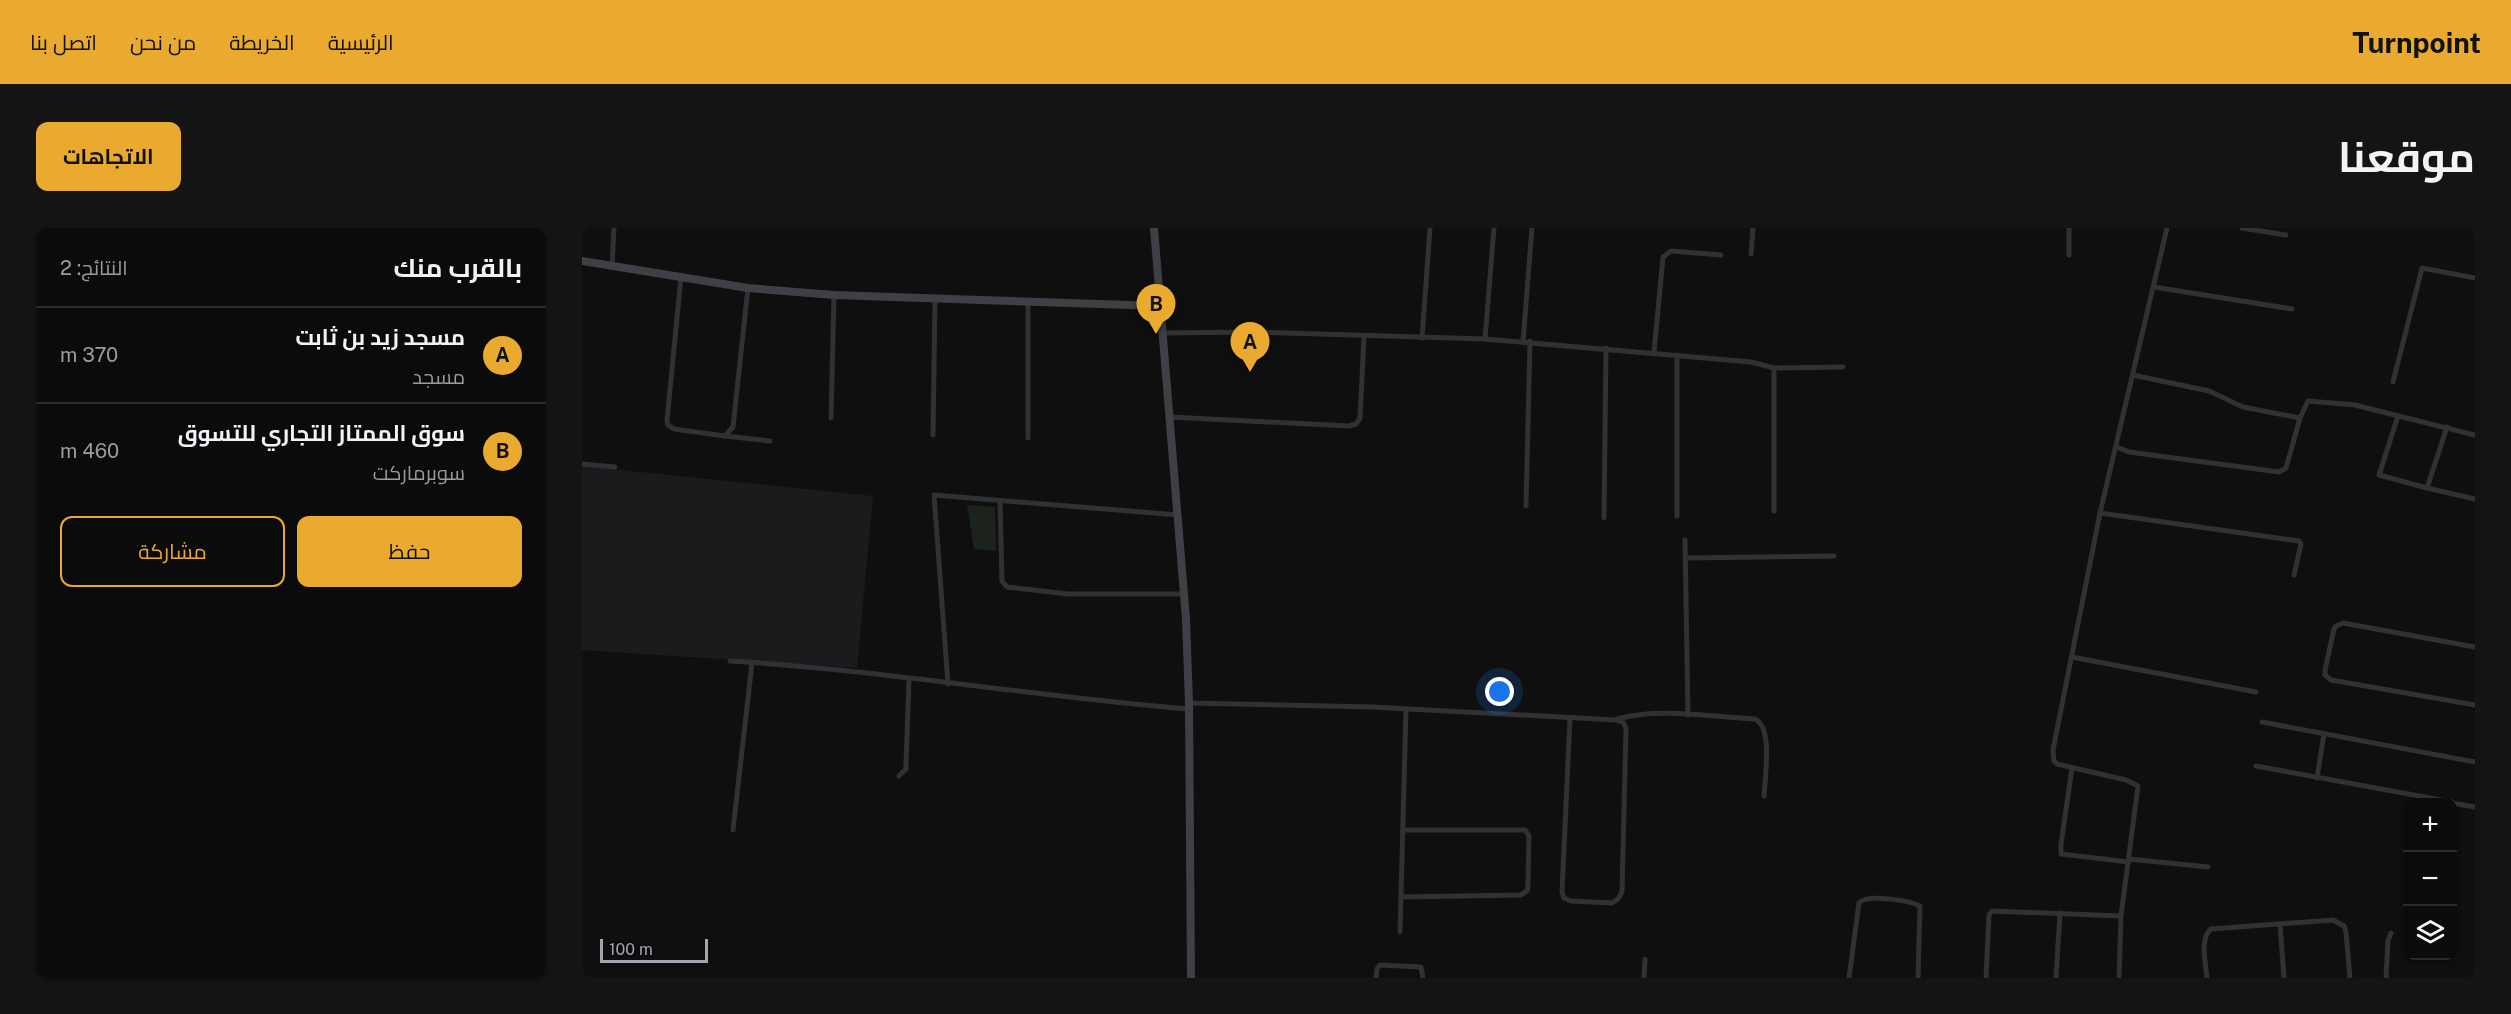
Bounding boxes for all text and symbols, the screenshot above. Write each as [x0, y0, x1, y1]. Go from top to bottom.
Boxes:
text: Turnpoint [2352, 26, 2481, 59]
text: اتصل بنا [30, 30, 97, 55]
text: من نحن [130, 30, 196, 55]
text: الخريطة [229, 30, 295, 55]
text: الرئيسية [328, 30, 394, 55]
button: الاتجاهات [36, 122, 181, 191]
text: موقعنا [2338, 132, 2475, 181]
text: بالقرب منك [393, 252, 522, 283]
text: النتائج: 2 [60, 256, 128, 280]
pin: B [1136, 285, 1176, 334]
pin: A [1230, 322, 1270, 372]
text: مسجد زيد بن ثابت [295, 324, 465, 350]
text: 370 m [60, 343, 118, 367]
text: A [495, 343, 510, 367]
text: مسجد [412, 365, 465, 389]
text: سوق الممتاز التجاري للتسوق [178, 420, 465, 446]
text: 460 m [60, 439, 119, 463]
text: B [496, 439, 509, 463]
text: سوبرماركت [373, 461, 465, 485]
button: مشاركة [60, 516, 285, 587]
button: حفظ [297, 516, 522, 587]
your location [1485, 677, 1514, 706]
map controls [2403, 798, 2457, 960]
button: + [2403, 798, 2457, 852]
button: − [2403, 852, 2457, 906]
button: layers [2403, 906, 2457, 960]
scale bar [600, 936, 708, 964]
text: 100 m [609, 940, 653, 959]

